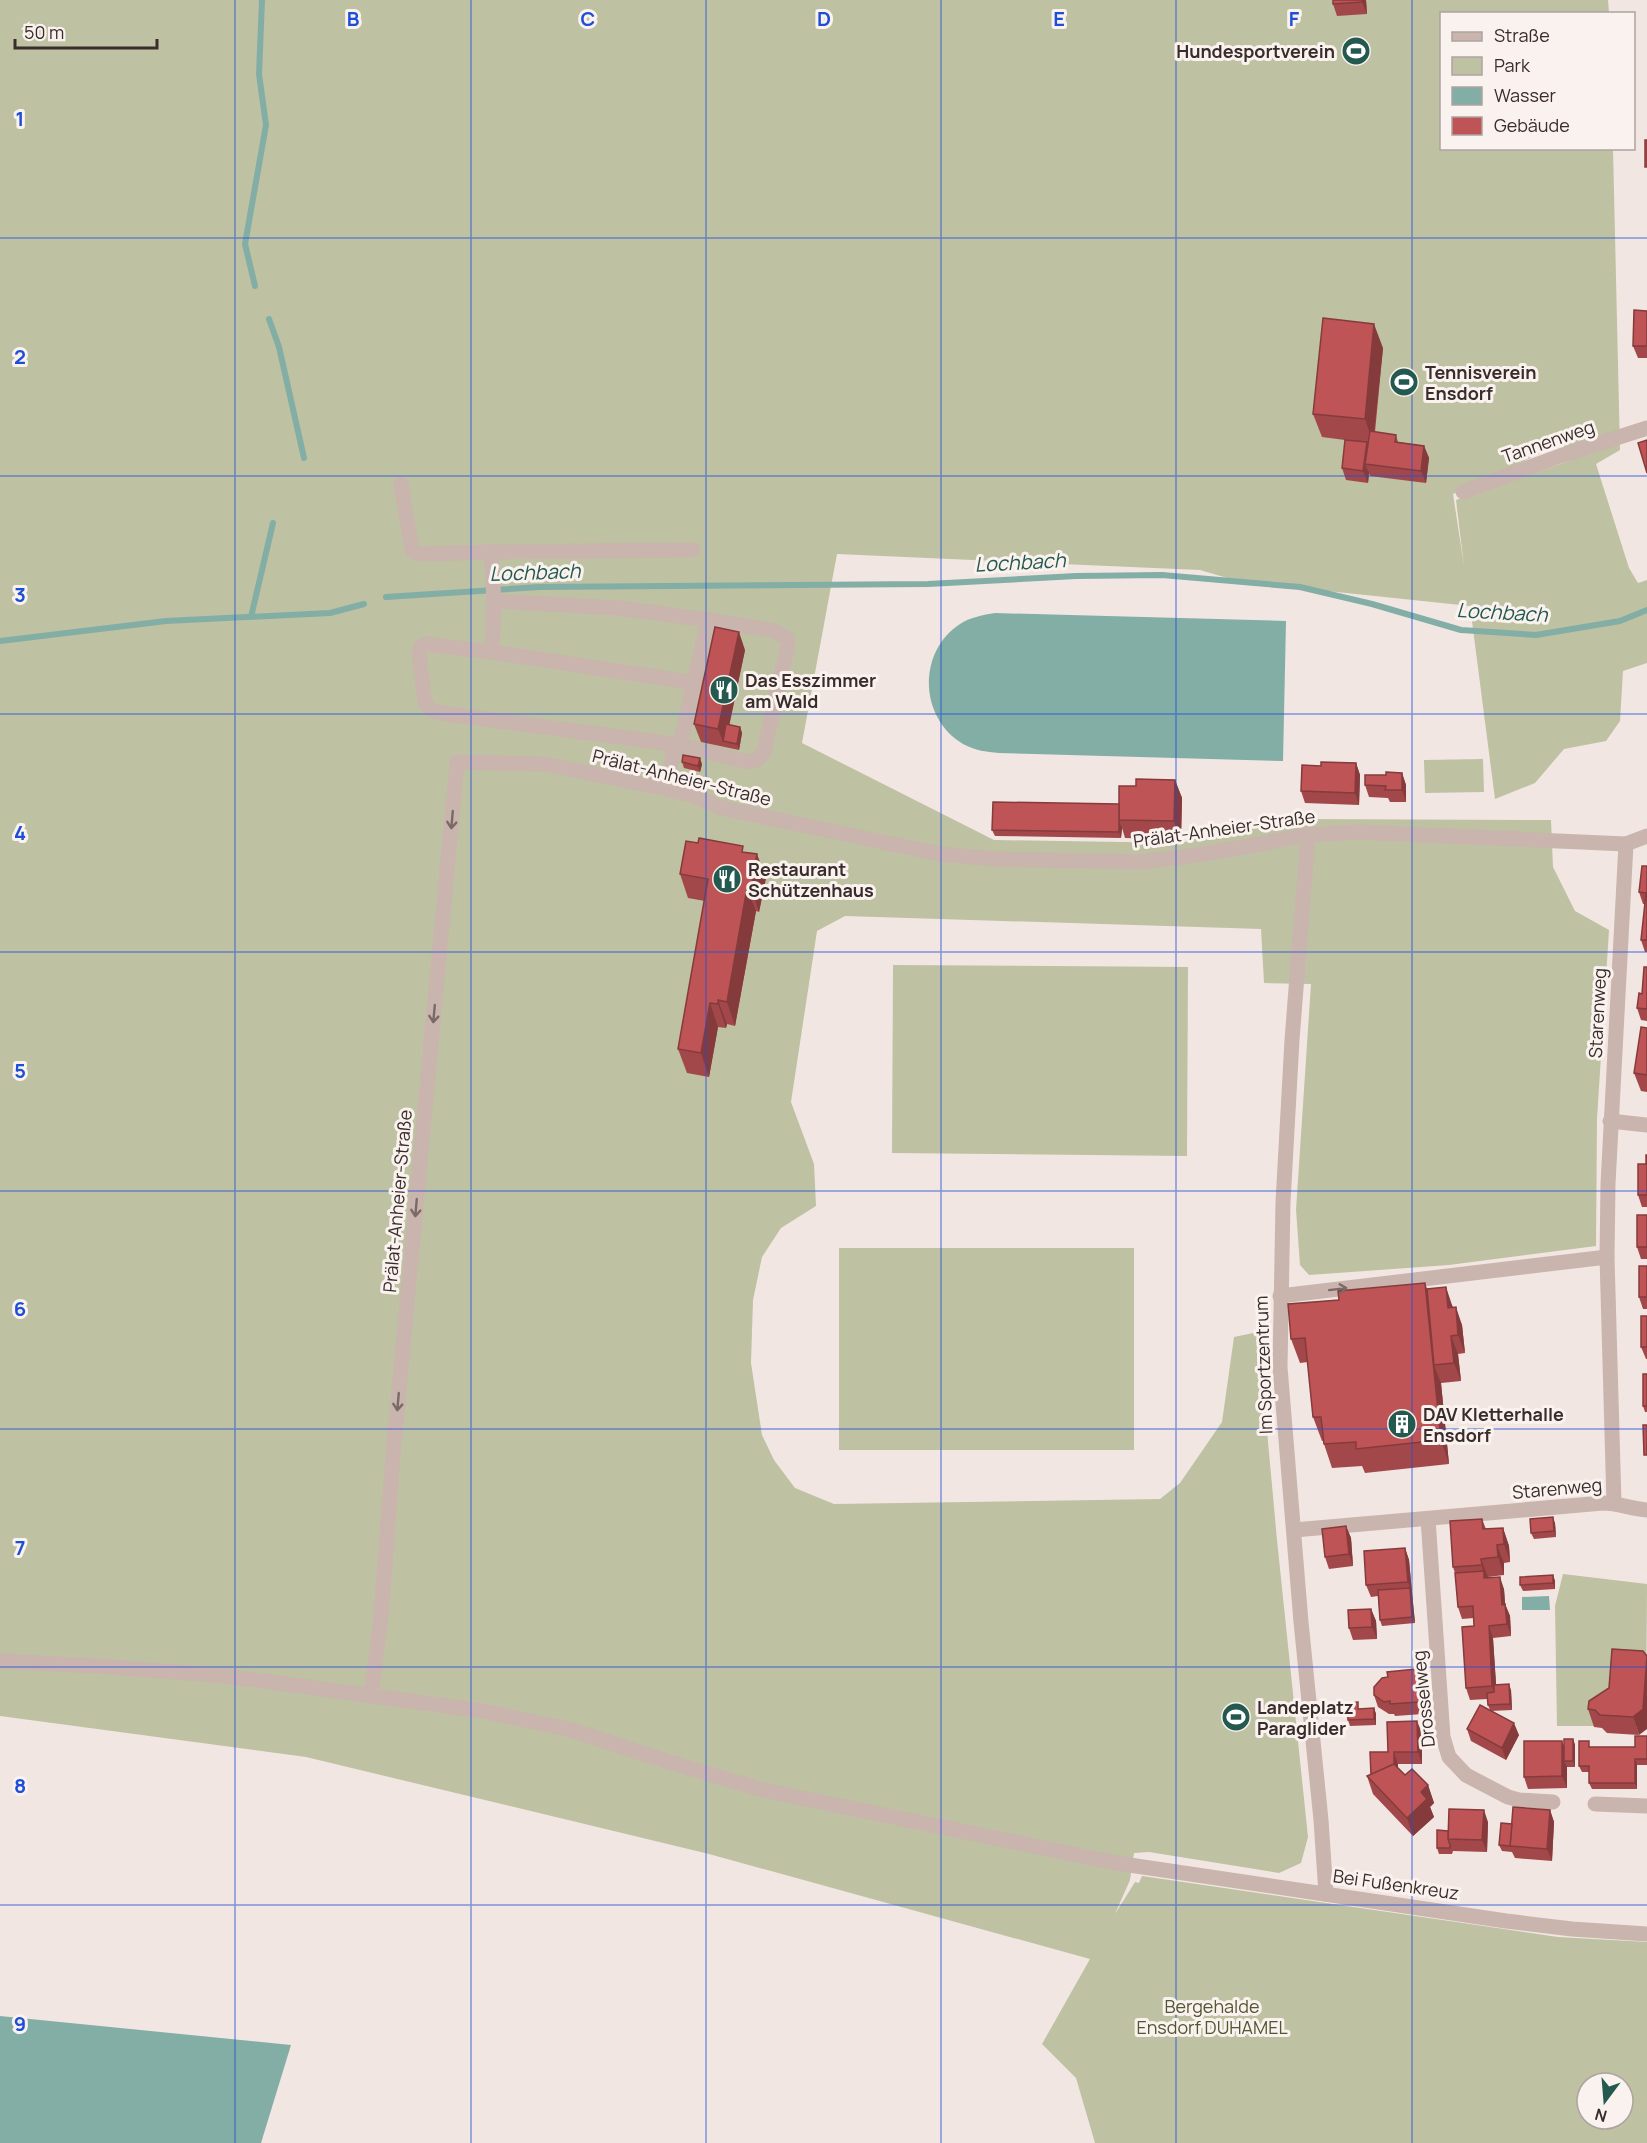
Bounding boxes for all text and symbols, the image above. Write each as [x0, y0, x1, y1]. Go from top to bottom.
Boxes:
text: B [347, 5, 360, 32]
text: C [581, 5, 595, 32]
text: D [817, 5, 831, 32]
text: E [1053, 5, 1065, 32]
text: F [1289, 5, 1300, 32]
scale bar [15, 12, 158, 50]
legend [1440, 12, 1635, 150]
text: 50 m [24, 20, 64, 44]
text: Straße [1494, 23, 1550, 47]
sports icon: Hundesportverein [1340, 35, 1372, 67]
place label: Hundesportverein [1176, 39, 1335, 63]
text: Park [1494, 53, 1531, 77]
text: Wasser [1494, 83, 1556, 107]
text: 1 [16, 105, 24, 132]
text: Gebäude [1494, 113, 1570, 137]
text: 2 [14, 343, 26, 370]
place label: Tennisverein Ensdorf [1425, 360, 1537, 405]
sports icon: Tennisverein Ensdorf [1388, 366, 1420, 398]
street label: Tannenweg [1499, 414, 1597, 468]
water label: Lochbach [974, 546, 1067, 578]
water label: Lochbach [489, 557, 582, 587]
text: 3 [14, 581, 26, 608]
water label: Lochbach [1456, 596, 1549, 628]
place label: Das Esszimmer am Wald [745, 668, 876, 713]
restaurant icon: Das Esszimmer am Wald [708, 674, 740, 706]
street label: Prälat-Anheier-Straße [590, 743, 774, 811]
street label: Prälat-Anheier-Straße [1132, 803, 1316, 853]
one-way arrow [446, 810, 457, 829]
text: 4 [14, 819, 26, 846]
place label: Restaurant Schützenhaus [748, 857, 874, 902]
restaurant icon: Restaurant Schützenhaus [711, 863, 743, 895]
street label: Starenweg [1583, 967, 1611, 1059]
one-way arrow [428, 1004, 439, 1024]
text: 5 [14, 1057, 26, 1084]
street label: Prälat-Anheier-Straße [377, 1109, 417, 1293]
one-way arrow [410, 1198, 421, 1218]
one-way arrow [1328, 1283, 1347, 1294]
text: 6 [14, 1295, 26, 1322]
street label: Im Sportzentrum [1249, 1295, 1277, 1435]
one-way arrow [392, 1392, 403, 1412]
place label: DAV Kletterhalle Ensdorf [1423, 1402, 1564, 1447]
building icon: DAV Kletterhalle Ensdorf [1386, 1408, 1418, 1440]
street label: Starenweg [1511, 1472, 1603, 1504]
text: 7 [15, 1534, 25, 1561]
street label: Drosselweg [1406, 1649, 1440, 1749]
place label: Landeplatz Paraglider [1257, 1695, 1354, 1740]
sports icon: Landeplatz Paraglider [1220, 1701, 1252, 1733]
text: 8 [14, 1772, 26, 1799]
street label: Bei Fußenkreuz [1332, 1863, 1460, 1905]
park label: Bergehalde Ensdorf DUHAMEL [1136, 1994, 1288, 2039]
text: 9 [14, 2010, 26, 2037]
north arrow [1575, 2071, 1635, 2131]
text: N [1592, 2103, 1609, 2128]

